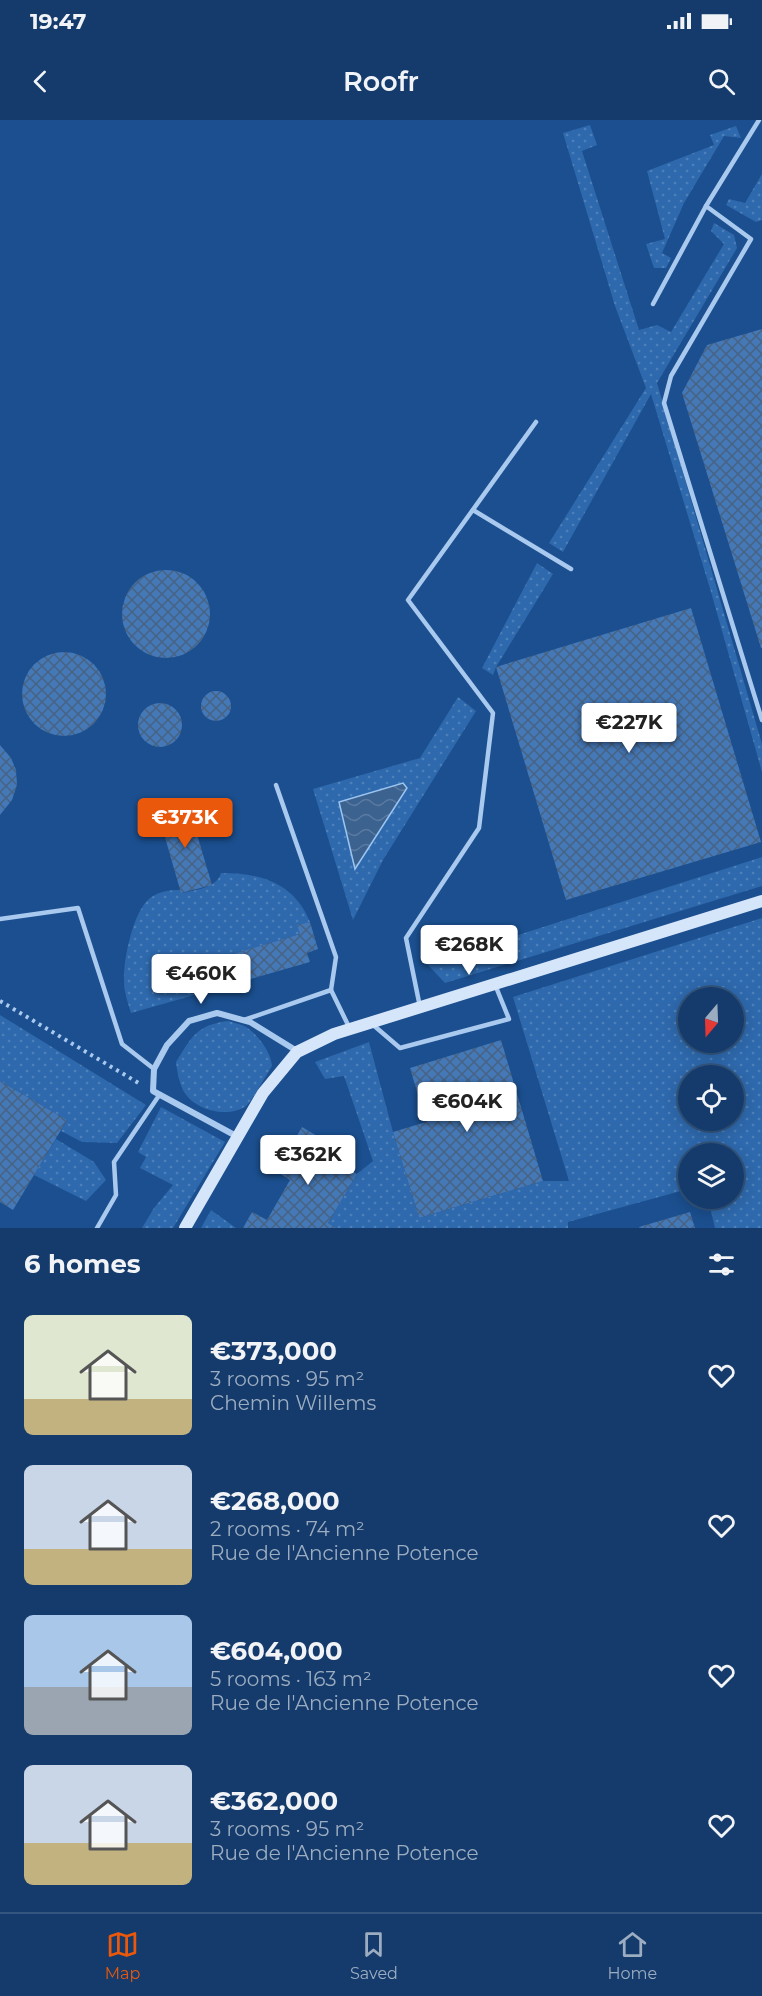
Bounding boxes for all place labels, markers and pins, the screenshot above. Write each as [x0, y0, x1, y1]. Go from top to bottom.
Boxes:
pin: €227K [587, 703, 671, 754]
pin: €373K [143, 798, 227, 849]
pin: €268K [427, 925, 511, 976]
pin: €460K [159, 954, 243, 1005]
pin: €604K [425, 1082, 509, 1133]
pin: €362K [266, 1135, 350, 1186]

